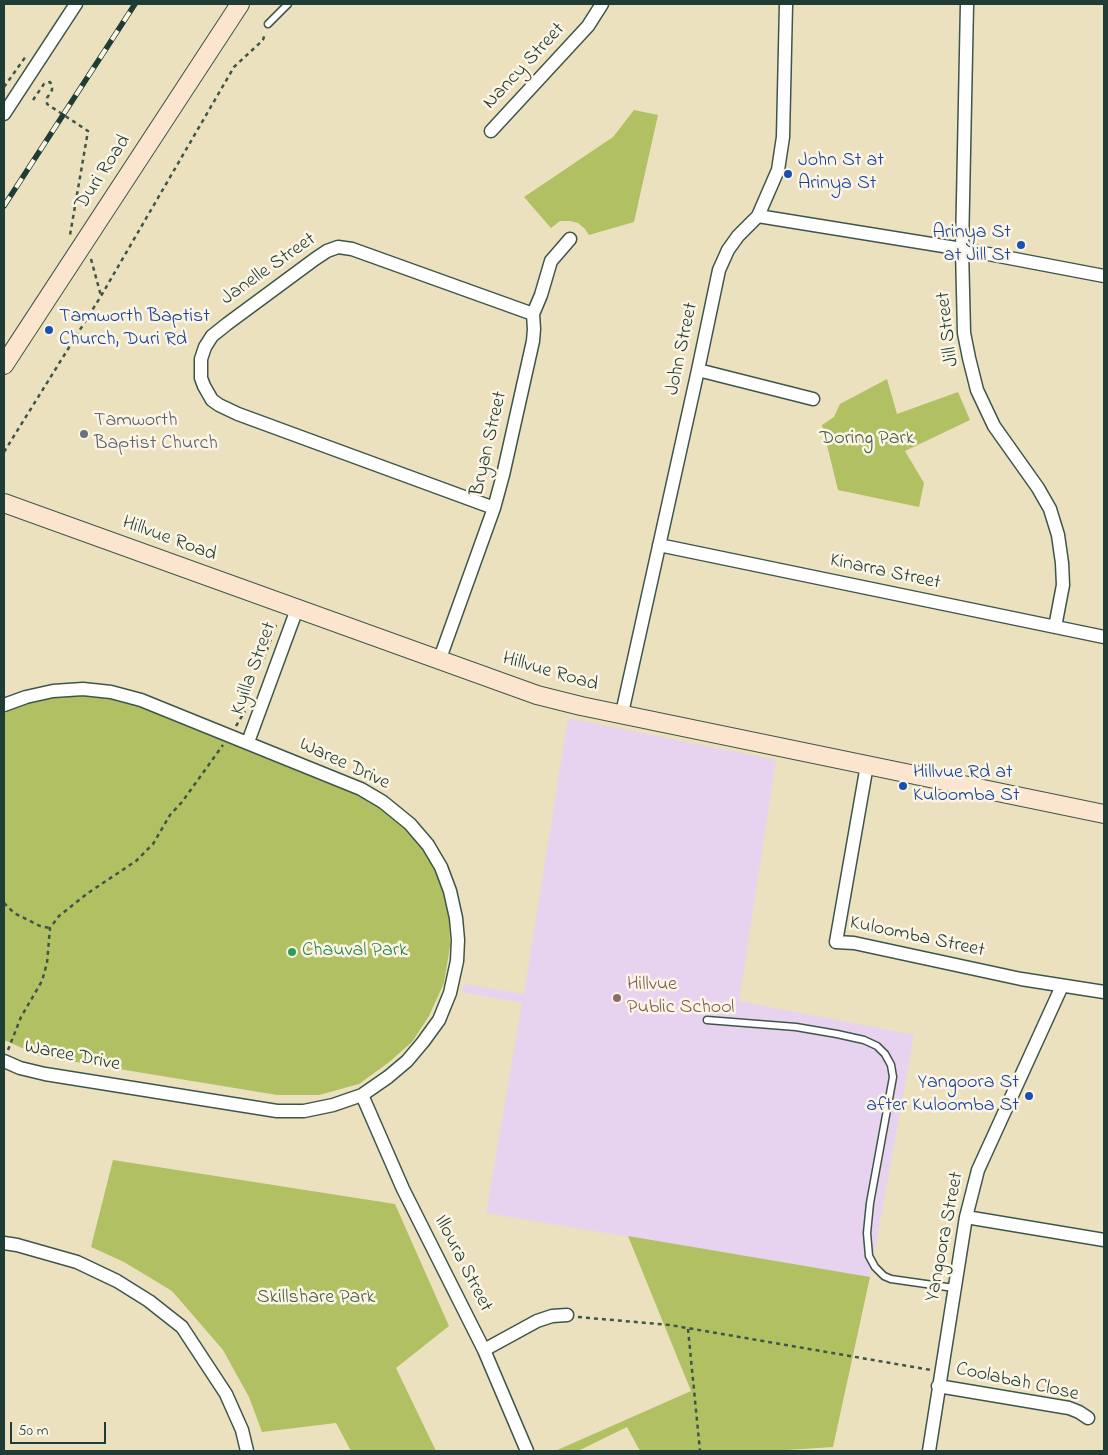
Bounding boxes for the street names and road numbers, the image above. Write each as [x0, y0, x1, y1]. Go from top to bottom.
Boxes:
street label: Nancy Street [479, 19, 571, 115]
street label: Duri Road [71, 131, 137, 215]
street label: Janelle Street [217, 228, 321, 312]
street label: Jill Street [932, 290, 966, 368]
street label: John Street [661, 300, 705, 398]
street label: Bryan Street [466, 389, 514, 499]
street label: Hillvue Road [119, 512, 219, 568]
street label: Kinarra Street [827, 550, 943, 596]
street label: Kyilla Street [227, 619, 283, 719]
street label: Hillvue Road [499, 648, 601, 698]
street label: Waree Drive [295, 734, 393, 796]
street label: Kuloomba Street [847, 912, 987, 964]
street label: Waree Drive [22, 1036, 122, 1078]
street label: Yangoora Street [922, 1170, 970, 1304]
street label: Illoura Street [427, 1212, 497, 1316]
street label: Coolabah Close [953, 1358, 1081, 1408]

